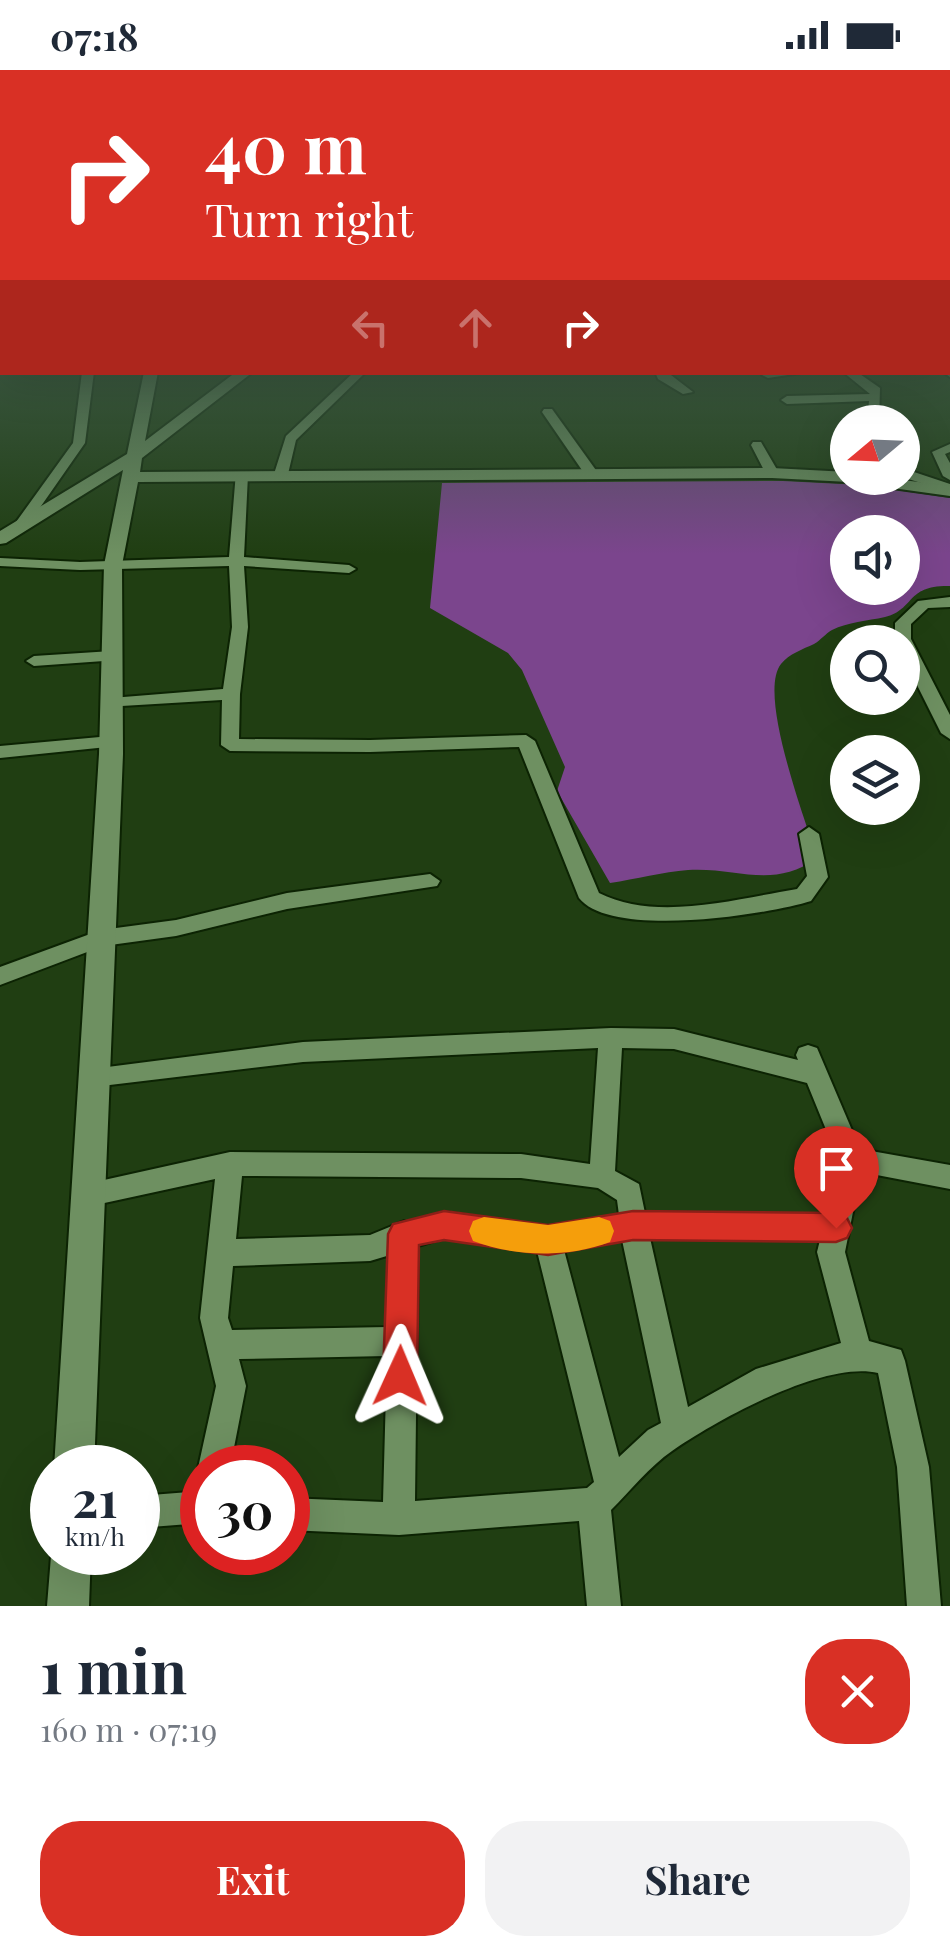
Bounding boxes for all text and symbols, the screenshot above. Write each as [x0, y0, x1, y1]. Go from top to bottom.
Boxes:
text: 07:18 [50, 10, 139, 61]
text: 40 m [205, 98, 367, 192]
icon: right [40, 110, 170, 240]
text: Turn right [205, 188, 413, 248]
icon: left [343, 300, 398, 355]
icon: ahead [448, 300, 503, 355]
icon: right [553, 300, 608, 355]
north arrow [830, 405, 920, 495]
map controls [830, 405, 920, 825]
button: sound [830, 515, 920, 605]
button: search [830, 625, 920, 715]
button: layers [830, 735, 920, 825]
pin [794, 1126, 879, 1229]
icon: arrive [809, 1141, 864, 1196]
position arrow [348, 1324, 452, 1428]
speed limit sign: 30 [180, 1445, 310, 1575]
text: 21 [72, 1464, 118, 1531]
text: km/h [65, 1519, 125, 1552]
text: 1 min [40, 1629, 187, 1709]
button: close [805, 1639, 910, 1744]
text: 160 m · 07:19 [40, 1707, 217, 1750]
button: Exit [40, 1821, 465, 1936]
button: Share [485, 1821, 910, 1936]

